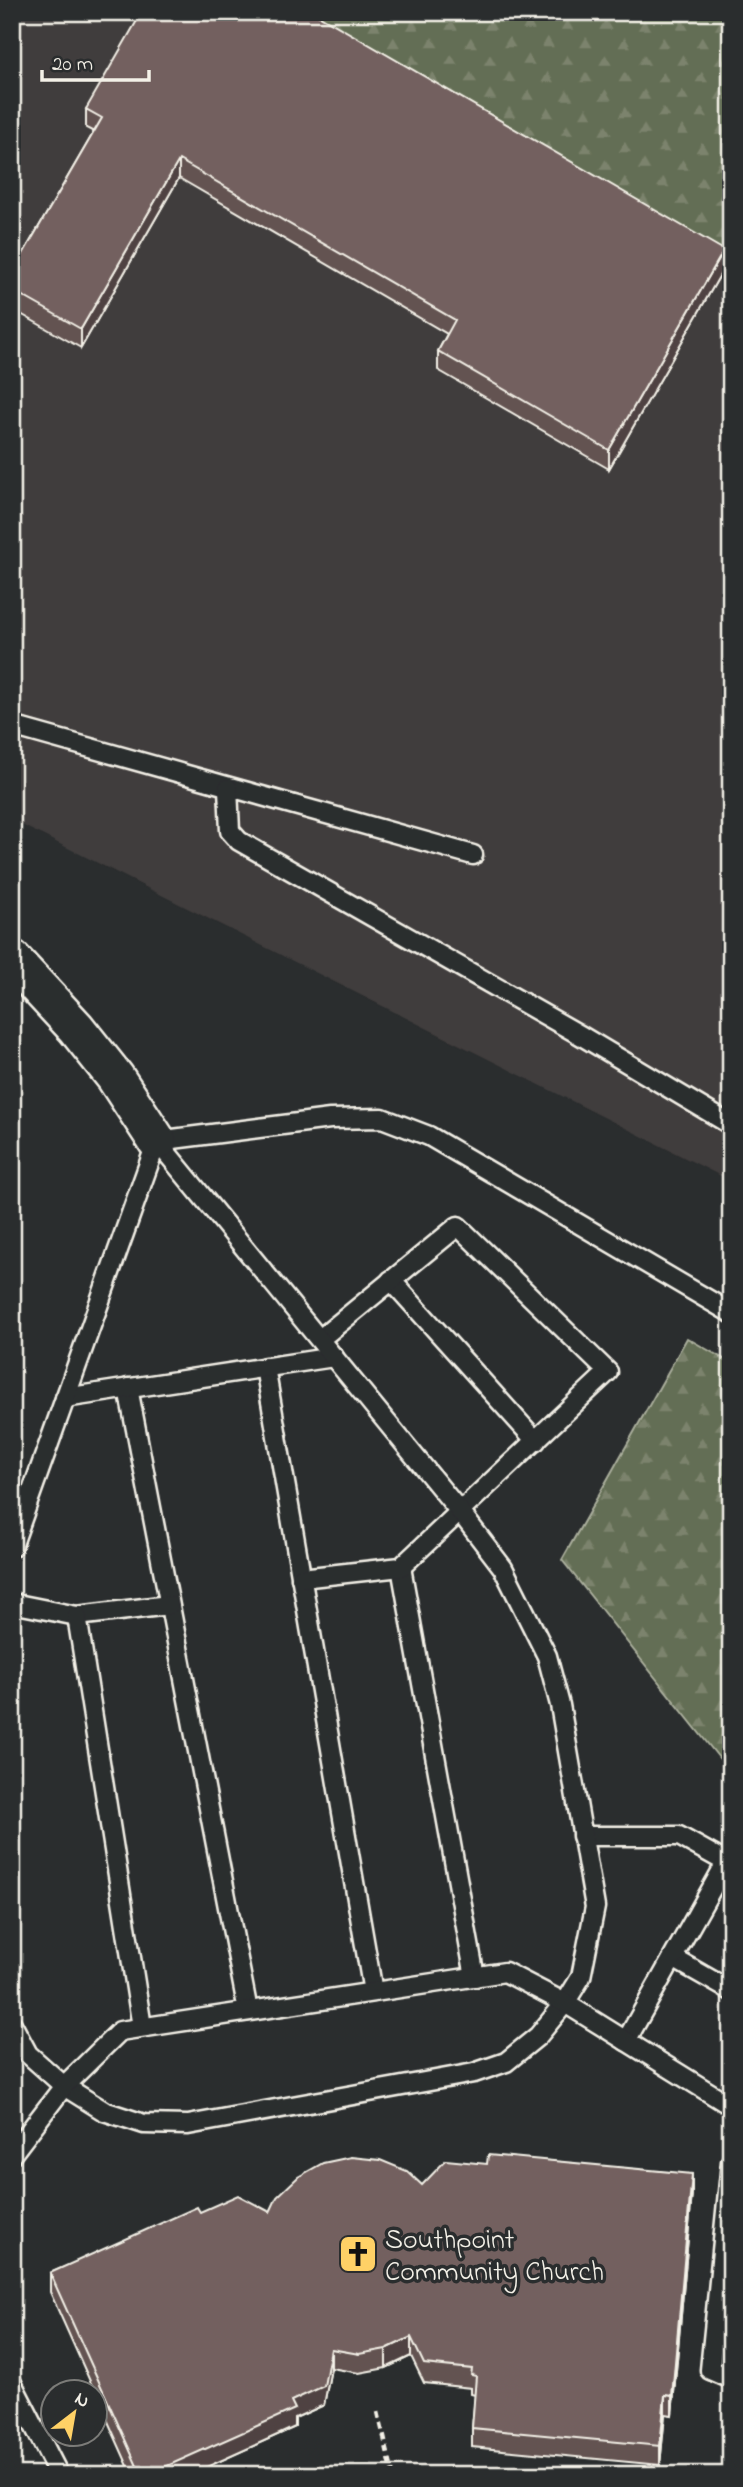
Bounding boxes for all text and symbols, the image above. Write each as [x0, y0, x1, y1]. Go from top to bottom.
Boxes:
scale bar [42, 38, 149, 82]
text: 20 m [52, 50, 93, 80]
place label: Southpoint Community Church [385, 2221, 604, 2294]
church icon: Southpoint Community Church [337, 2233, 379, 2275]
north arrow [38, 2378, 108, 2448]
text: N [69, 2386, 94, 2416]

